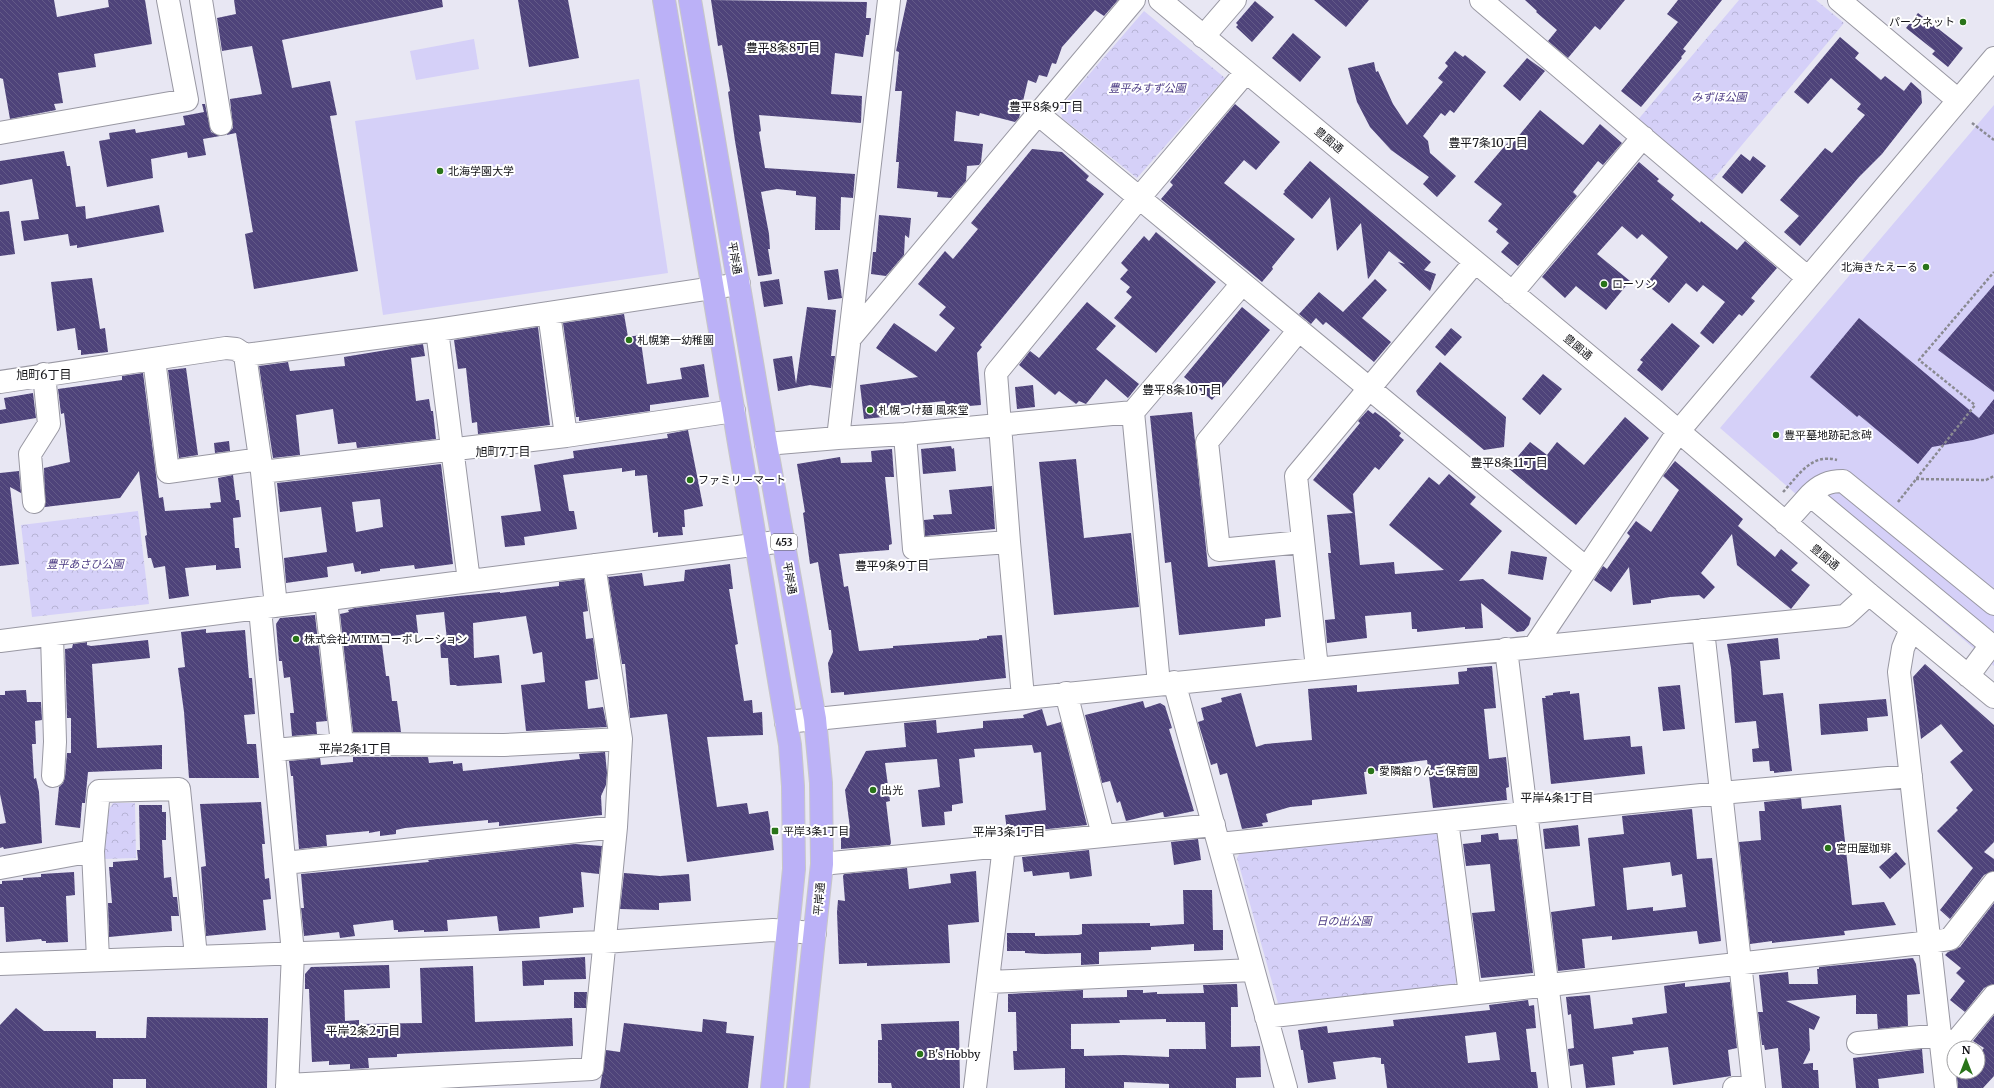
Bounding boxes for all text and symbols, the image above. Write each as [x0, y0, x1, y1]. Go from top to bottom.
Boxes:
place label: パークネット [1889, 15, 1955, 29]
marker: パークネット [1958, 17, 1968, 27]
district label: 豊平8条8丁目 [746, 40, 820, 55]
park label: 豊平みすず公園 [1109, 81, 1187, 95]
park label: みずほ公園 [1692, 90, 1748, 104]
district label: 豊平8条9丁目 [1009, 99, 1083, 114]
street label: 豊園通 [1312, 124, 1346, 156]
district label: 豊平7条10丁目 [1448, 135, 1528, 150]
place label: 北海学園大学 [448, 164, 514, 178]
marker: 北海学園大学 [435, 166, 445, 176]
street label: 平岸通 [725, 241, 745, 275]
place label: 北海きたえーる [1841, 260, 1918, 274]
marker: 北海きたえーる [1921, 262, 1931, 272]
place label: ローソン [1612, 277, 1656, 291]
marker: ローソン [1599, 279, 1609, 289]
street label: 豊園通 [1561, 331, 1595, 363]
place label: 札幌第一幼稚園 [637, 333, 714, 347]
marker: 札幌第一幼稚園 [624, 335, 634, 345]
district label: 旭町6丁目 [16, 367, 72, 382]
district label: 豊平8条10丁目 [1142, 382, 1222, 397]
place label: 札幌つけ麺 風來堂 [878, 403, 969, 417]
marker: 札幌つけ麺 風來堂 [865, 405, 875, 415]
place label: 豊平墓地跡記念碑 [1784, 428, 1872, 442]
marker: 豊平墓地跡記念碑 [1771, 430, 1781, 440]
district label: 旭町7丁目 [476, 444, 530, 459]
district label: 豊平8条11丁目 [1470, 455, 1548, 470]
place label: ファミリーマート [698, 473, 786, 487]
marker: ファミリーマート [685, 475, 695, 485]
road number: 453 [771, 534, 797, 550]
street label: 豊園通 [1808, 541, 1842, 573]
park label: 豊平あさひ公園 [47, 557, 125, 571]
district label: 豊平9条9丁目 [855, 558, 929, 573]
street label: 平岸通 [780, 561, 800, 595]
place label: 株式会社 MTMコーポレーション [304, 632, 468, 646]
marker: 株式会社 MTMコーポレーション [291, 634, 301, 644]
district label: 平岸2条1丁目 [319, 741, 391, 756]
place label: 愛隣舘りんご保育園 [1379, 764, 1478, 778]
marker: 愛隣舘りんご保育園 [1366, 766, 1376, 776]
place label: 出光 [881, 783, 903, 797]
marker: 出光 [868, 785, 878, 795]
district label: 平岸4条1丁目 [1521, 790, 1593, 805]
place label: 平岸3条1丁目 [783, 824, 849, 838]
district label: 平岸3条1丁目 [973, 824, 1045, 839]
marker: 平岸3条1丁目 [770, 826, 780, 836]
place label: 宮田屋珈琲 [1836, 841, 1891, 855]
marker: 宮田屋珈琲 [1823, 843, 1833, 853]
street label: 平岸通 [811, 882, 827, 916]
park label: 日の出公園 [1317, 914, 1373, 928]
district label: 平岸2条2丁目 [326, 1023, 400, 1038]
north arrow [1946, 1040, 1986, 1080]
text: N [1962, 1043, 1971, 1057]
place label: B's Hobby [928, 1047, 981, 1061]
marker: B's Hobby [915, 1049, 925, 1059]

